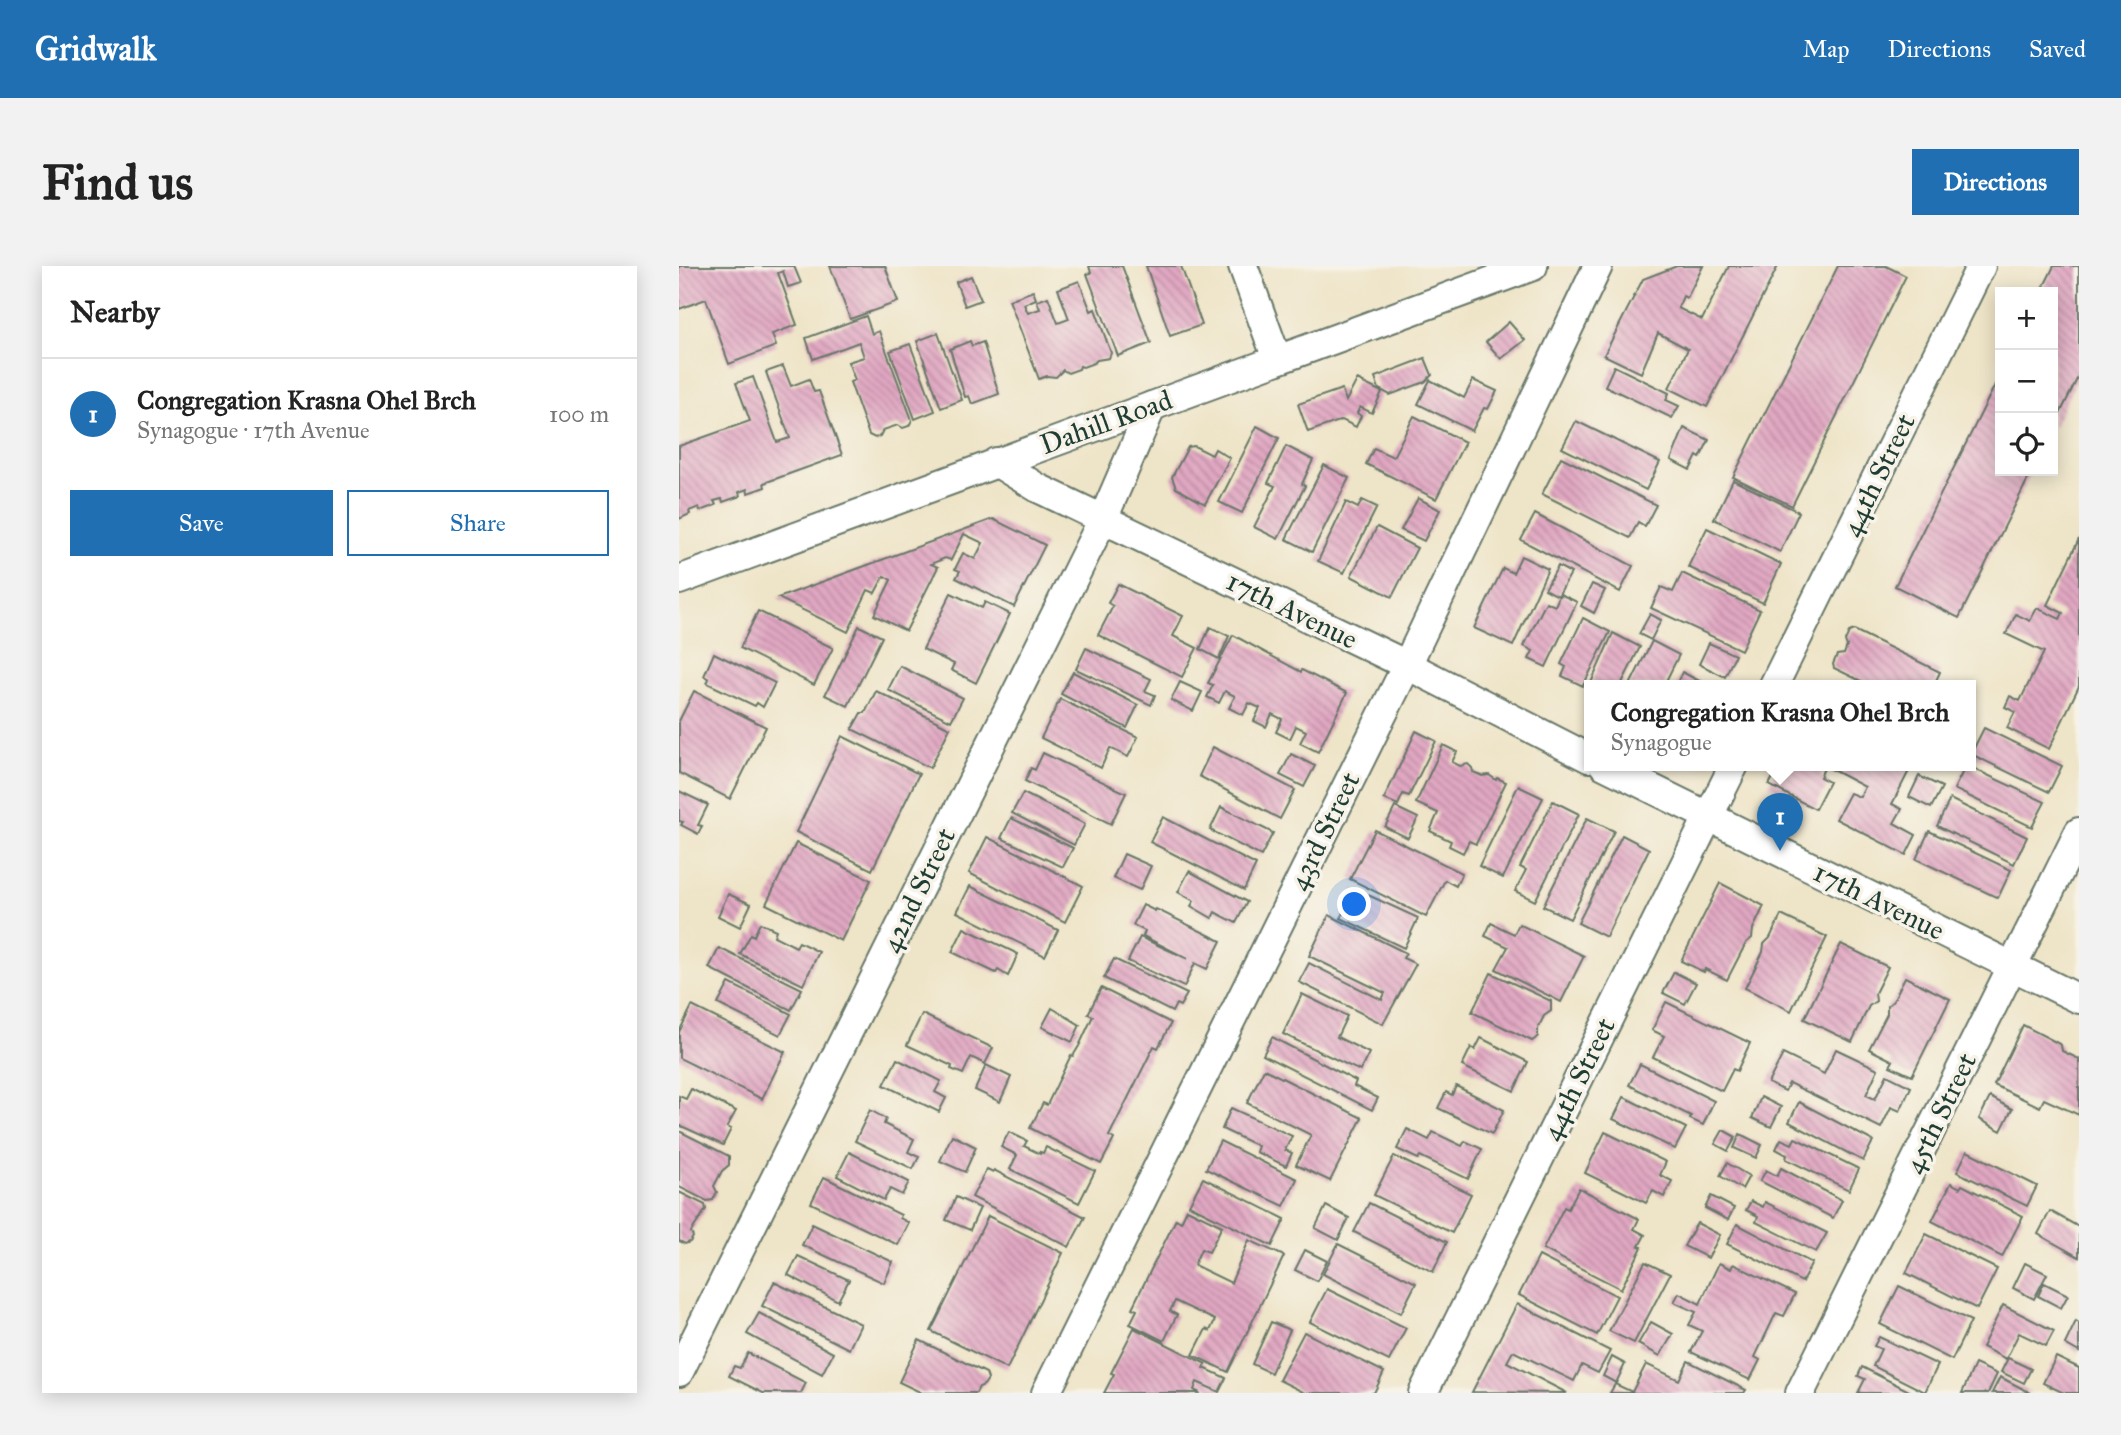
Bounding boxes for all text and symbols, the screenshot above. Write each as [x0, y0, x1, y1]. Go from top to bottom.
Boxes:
text: Gridwalk [35, 29, 157, 69]
text: Map [1803, 34, 1850, 64]
text: Directions [1888, 34, 1991, 64]
text: Saved [2029, 34, 2086, 64]
button: Directions [1912, 149, 2079, 215]
text: Find us [42, 153, 193, 212]
map controls [1995, 287, 2058, 476]
button: + [1995, 287, 2058, 350]
text: Nearby [70, 294, 160, 330]
button: − [1995, 350, 2058, 413]
street label: Dahill Road [1035, 382, 1177, 462]
text: Congregation Krasna Ohel Brch [137, 384, 476, 416]
text: 1 [88, 400, 98, 428]
text: 100 m [549, 400, 609, 428]
street label: 44th Street [1833, 408, 1923, 542]
button: locate [1995, 413, 2058, 476]
text: Synagogue · 17th Avenue [137, 416, 370, 444]
button: Save [70, 490, 333, 556]
button: Share [347, 490, 609, 556]
street label: 17th Avenue [1221, 563, 1363, 657]
popup [1584, 680, 1976, 771]
text: Congregation Krasna Ohel Brch [1611, 696, 1949, 728]
text: Synagogue [1611, 728, 1712, 756]
street label: 43rd Street [1280, 766, 1368, 896]
pin: 1 [1757, 793, 1803, 851]
street label: 42nd Street [873, 822, 963, 958]
street label: 17th Avenue [1808, 854, 1950, 948]
your location [1337, 887, 1371, 921]
street label: 44th Street [1533, 1012, 1623, 1146]
street label: 45th Street [1896, 1047, 1984, 1179]

